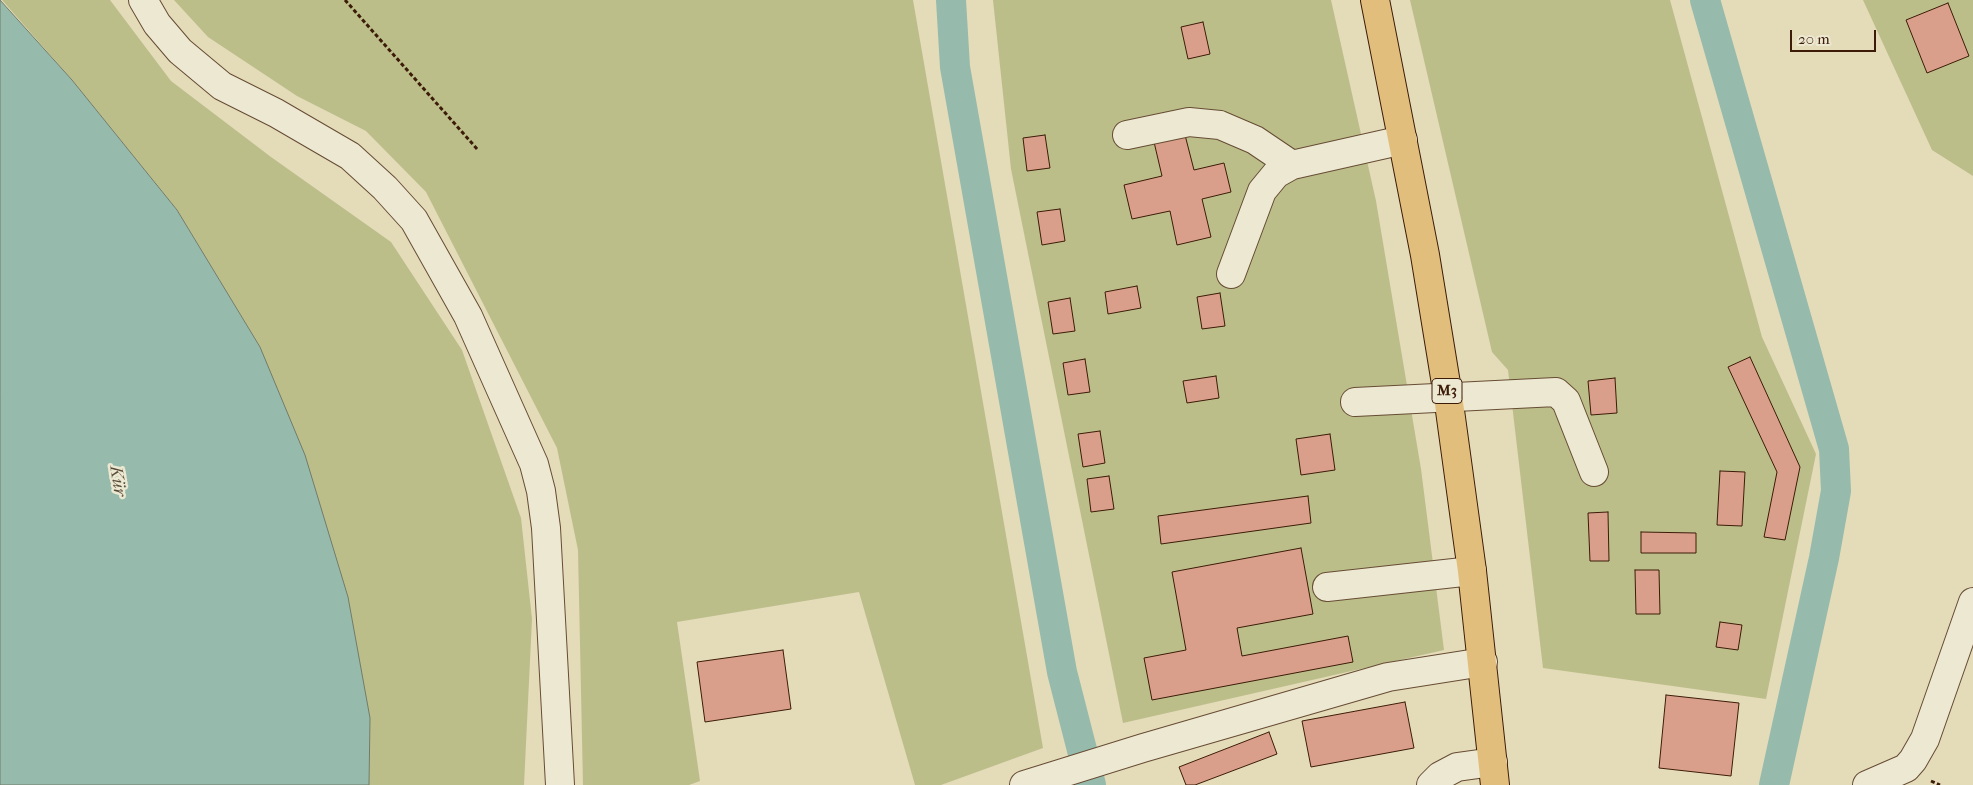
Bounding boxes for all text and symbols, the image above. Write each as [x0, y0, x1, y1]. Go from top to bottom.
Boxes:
scale bar [1793, 20, 1879, 52]
text: 20 m [1798, 30, 1830, 48]
road number: M3 [1432, 378, 1462, 404]
water label: Kür [104, 464, 130, 498]

